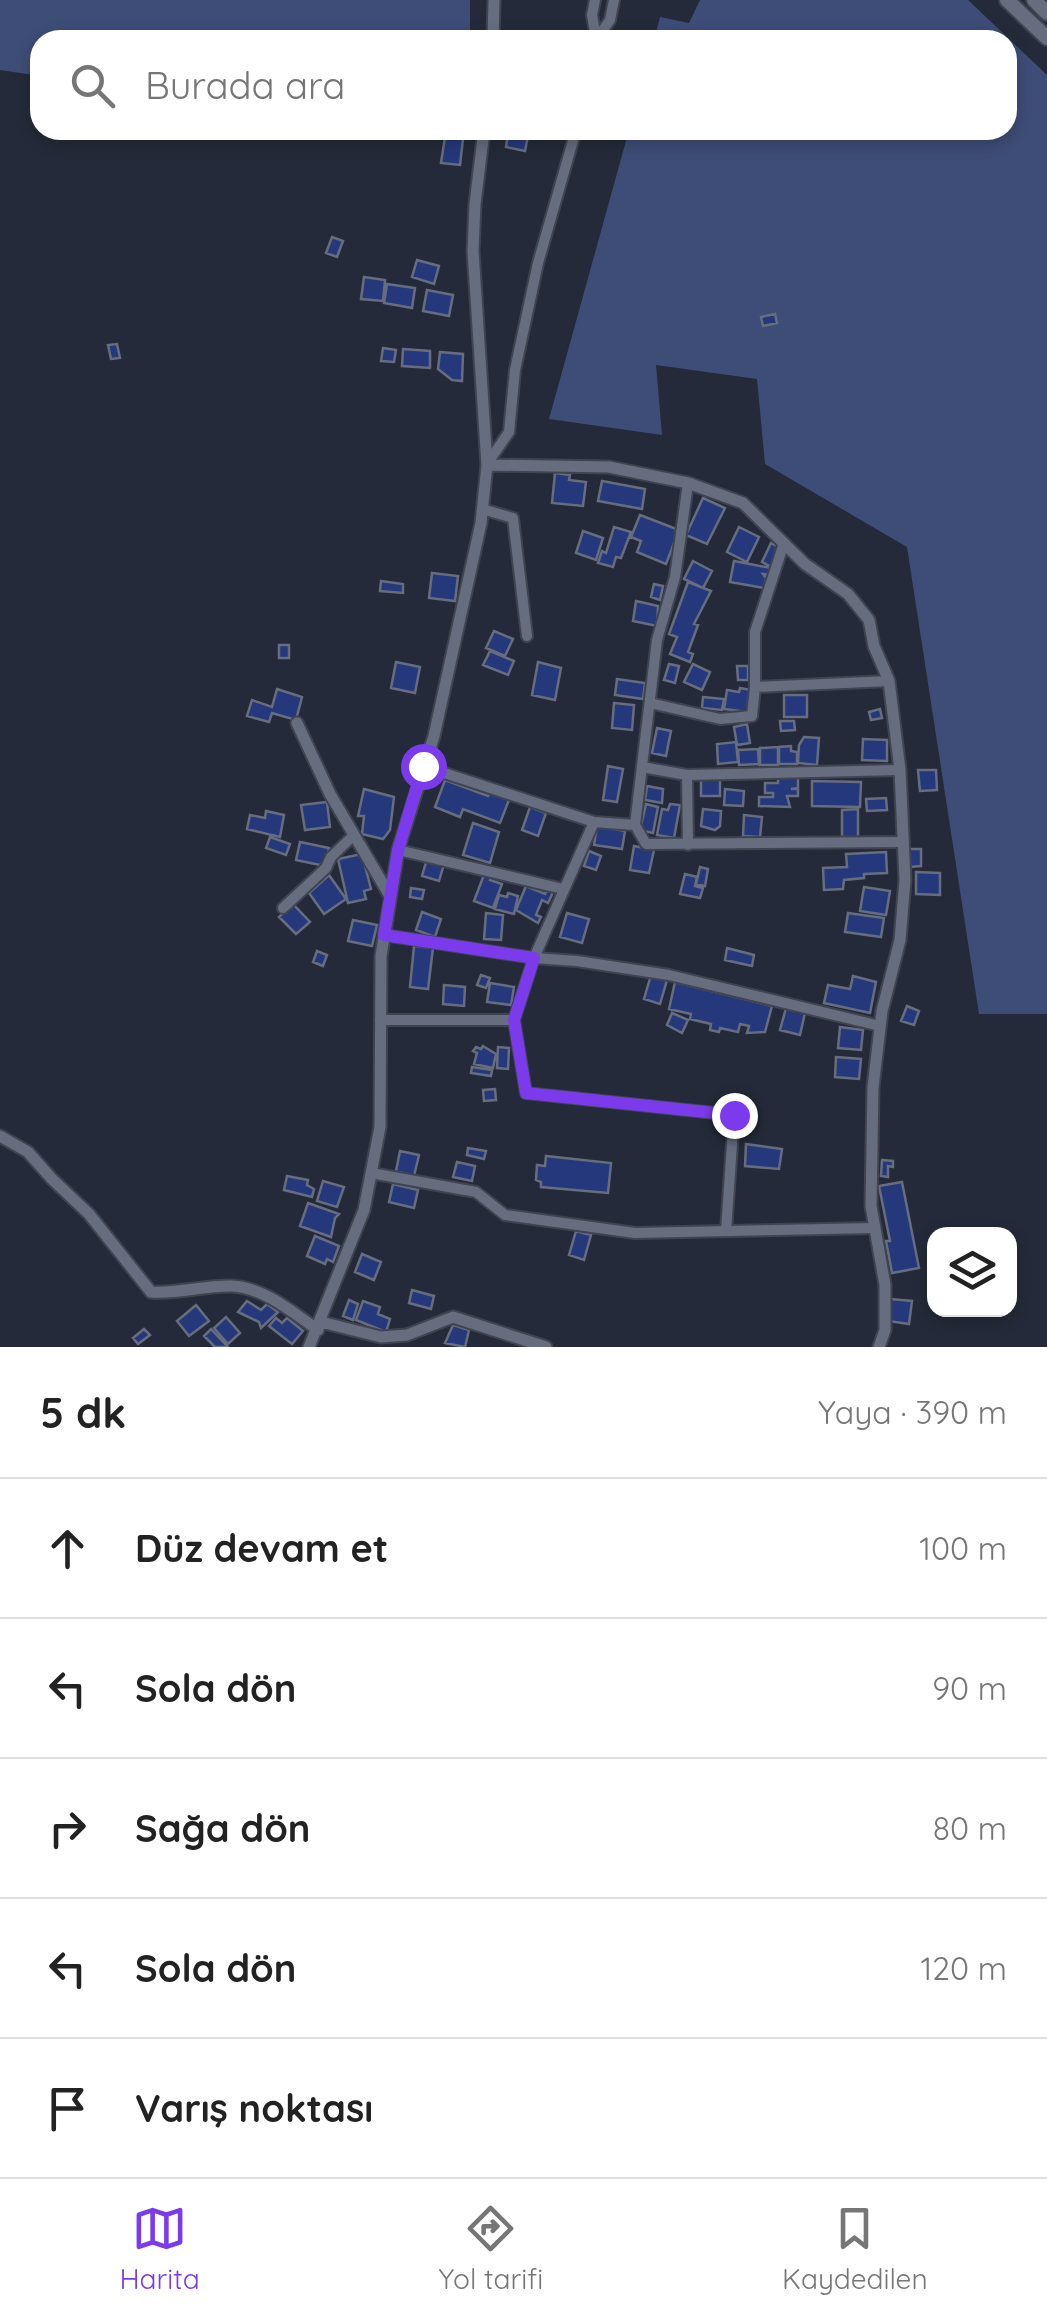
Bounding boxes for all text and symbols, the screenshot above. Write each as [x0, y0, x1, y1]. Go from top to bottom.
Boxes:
search box [30, 30, 1017, 140]
icon: search [65, 58, 120, 113]
text: Burada ara [145, 61, 345, 109]
route start [401, 744, 447, 790]
route end [712, 1093, 758, 1139]
map controls [927, 1227, 1017, 1317]
button: layers [927, 1227, 1017, 1317]
text: 5 dk [40, 1386, 126, 1439]
text: Yaya · 390 m [818, 1392, 1007, 1432]
icon: ahead [40, 1521, 95, 1576]
text: Düz devam et [135, 1524, 388, 1572]
text: 100 m [919, 1528, 1007, 1568]
icon: left [40, 1661, 95, 1716]
text: Sola dön [135, 1664, 296, 1712]
text: 90 m [932, 1668, 1007, 1708]
icon: right [40, 1801, 95, 1856]
text: Sağa dön [135, 1804, 311, 1852]
text: 80 m [933, 1808, 1007, 1848]
icon: left [40, 1941, 95, 1996]
text: Sola dön [135, 1944, 296, 1992]
text: 120 m [920, 1948, 1007, 1988]
icon: arrive [40, 2081, 95, 2136]
text: Varış noktası [135, 2084, 373, 2132]
tab: Harita [119, 2201, 200, 2296]
tab: Yol tarifi [439, 2201, 543, 2296]
tab: Kaydedilen [782, 2201, 928, 2296]

